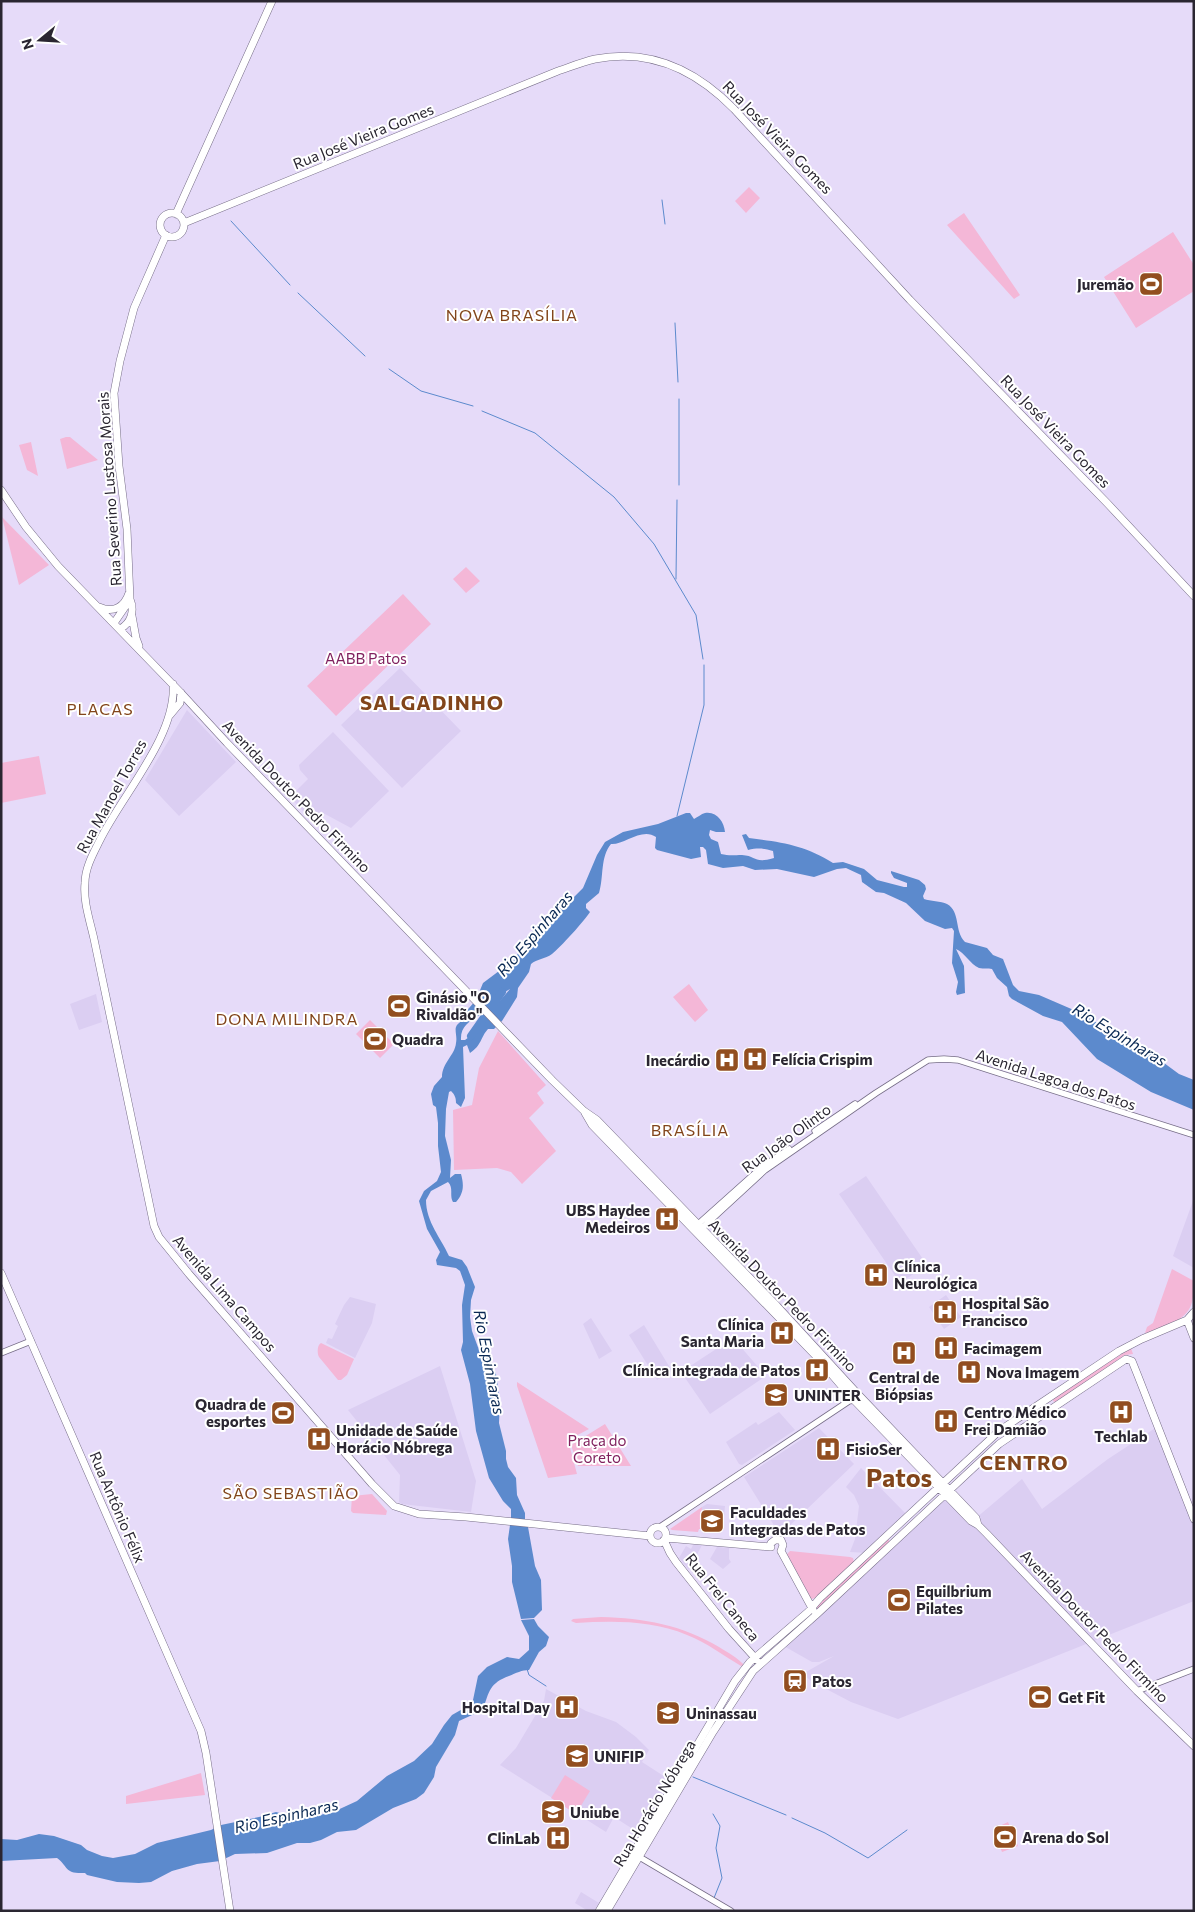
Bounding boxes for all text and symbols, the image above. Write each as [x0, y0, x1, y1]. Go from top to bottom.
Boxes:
north arrow [15, 15, 65, 65]
text: N [17, 37, 37, 52]
street label: Rua José Vieira Gomes [719, 77, 837, 197]
street label: Rua José Vieira Gomes [290, 99, 436, 172]
sports icon: Juremão [1138, 271, 1164, 297]
place label: Juremão [1077, 275, 1134, 293]
district label: NOVA BRASÍLIA [446, 305, 578, 324]
street label: Rua José Vieira Gomes [997, 371, 1115, 491]
street label: Rua Severino Lustosa Morais [93, 391, 125, 587]
park label: AABB Patos [325, 649, 407, 667]
district label: SALGADINHO [360, 690, 504, 714]
district label: PLACAS [66, 699, 134, 718]
street label: Avenida Doutor Pedro Firmino [219, 716, 375, 876]
street label: Rua Manoel Torres [72, 736, 150, 856]
water label: Rio Espinharas [492, 887, 576, 979]
place label: Ginásio "O Rivaldão" [416, 988, 489, 1023]
sports icon: Ginásio "O Rivaldão" [386, 993, 412, 1019]
water label: Rio Espinharas [1070, 998, 1170, 1070]
district label: DONA MILINDRA [215, 1009, 359, 1028]
sports icon: Quadra [362, 1026, 388, 1052]
place label: Quadra [392, 1030, 443, 1048]
street label: Avenida Lagoa dos Patos [974, 1045, 1138, 1113]
hospital icon: Felícia Crispim [742, 1046, 768, 1072]
hospital icon: Inecárdio [714, 1047, 740, 1073]
place label: Felícia Crispim [772, 1050, 873, 1068]
place label: Inecárdio [646, 1051, 710, 1069]
street label: Rua João Olinto [738, 1100, 834, 1176]
district label: BRASÍLIA [651, 1120, 729, 1139]
place label: UBS Haydee Medeiros [566, 1201, 650, 1236]
hospital icon: UBS Haydee Medeiros [654, 1206, 680, 1232]
street label: Avenida Doutor Pedro Firmino [705, 1215, 861, 1375]
street label: Avenida Lima Campos [169, 1231, 281, 1355]
place label: Clínica Neurológica [894, 1257, 977, 1292]
hospital icon: Clínica Neurológica [863, 1262, 889, 1288]
place label: Hospital São Francisco [962, 1294, 1049, 1329]
hospital icon: Hospital São Francisco [932, 1299, 958, 1325]
water label: Rio Espinharas [471, 1308, 509, 1416]
place label: Clínica Santa Maria [681, 1315, 764, 1350]
hospital icon: Clínica Santa Maria [769, 1320, 795, 1346]
hospital icon: Facimagem [933, 1335, 959, 1361]
place label: Facimagem [964, 1339, 1042, 1357]
hospital icon: Central de Biópsias [891, 1340, 917, 1366]
hospital icon: Clínica integrada de Patos [804, 1357, 830, 1383]
hospital icon: Nova Imagem [956, 1359, 982, 1385]
place label: Clínica integrada de Patos [623, 1361, 800, 1379]
place label: Nova Imagem [986, 1363, 1079, 1381]
place label: Central de Biópsias [869, 1368, 939, 1403]
school or university icon: UNINTER [763, 1382, 789, 1408]
place label: UNINTER [794, 1386, 862, 1404]
place label: Quadra de esportes [195, 1395, 266, 1430]
hospital icon: Techlab [1108, 1399, 1134, 1425]
sports icon: Quadra de esportes [270, 1400, 296, 1426]
place label: Centro Médico Frei Damião [964, 1403, 1066, 1438]
hospital icon: Centro Médico Frei Damião [933, 1408, 959, 1434]
place label: Unidade de Saúde Horácio Nóbrega [336, 1421, 458, 1456]
hospital icon: Unidade de Saúde Horácio Nóbrega [306, 1426, 332, 1452]
place label: Techlab [1094, 1427, 1148, 1445]
park label: Praça do Coreto [568, 1431, 626, 1466]
hospital icon: FisioSer [815, 1436, 841, 1462]
place label: FisioSer [846, 1440, 902, 1458]
street label: Rua Antônio Félix [86, 1449, 150, 1565]
district label: CENTRO [979, 1450, 1069, 1474]
district label: Patos [866, 1462, 932, 1492]
district label: SÃO SEBASTIÃO [223, 1483, 359, 1502]
place label: Faculdades Integradas de Patos [730, 1503, 866, 1538]
school or university icon: Faculdades Integradas de Patos [699, 1508, 725, 1534]
street label: Avenida Doutor Pedro Firmino [1017, 1546, 1173, 1706]
street label: Rua Frei Caneca [682, 1549, 764, 1645]
place label: Equilbrium Pilates [916, 1582, 992, 1617]
sports icon: Equilbrium Pilates [886, 1587, 912, 1613]
station icon: Patos [782, 1668, 808, 1694]
place label: Patos [812, 1672, 852, 1690]
sports icon: Get Fit [1027, 1684, 1053, 1710]
place label: Get Fit [1058, 1688, 1105, 1706]
hospital icon: Hospital Day [554, 1694, 580, 1720]
place label: Hospital Day [462, 1698, 551, 1716]
school or university icon: Uninassau [655, 1700, 681, 1726]
place label: Uninassau [686, 1704, 757, 1722]
street label: Rua Horácio Nóbrega [609, 1736, 699, 1870]
school or university icon: UNIFIP [564, 1743, 590, 1769]
place label: UNIFIP [594, 1747, 644, 1765]
water label: Rio Espinharas [232, 1794, 340, 1836]
school or university icon: Uniube [540, 1799, 566, 1825]
place label: Uniube [570, 1803, 619, 1821]
sports icon: Arena do Sol [992, 1824, 1018, 1850]
hospital icon: ClinLab [545, 1825, 571, 1851]
place label: Arena do Sol [1022, 1828, 1109, 1846]
place label: ClinLab [487, 1829, 540, 1847]

